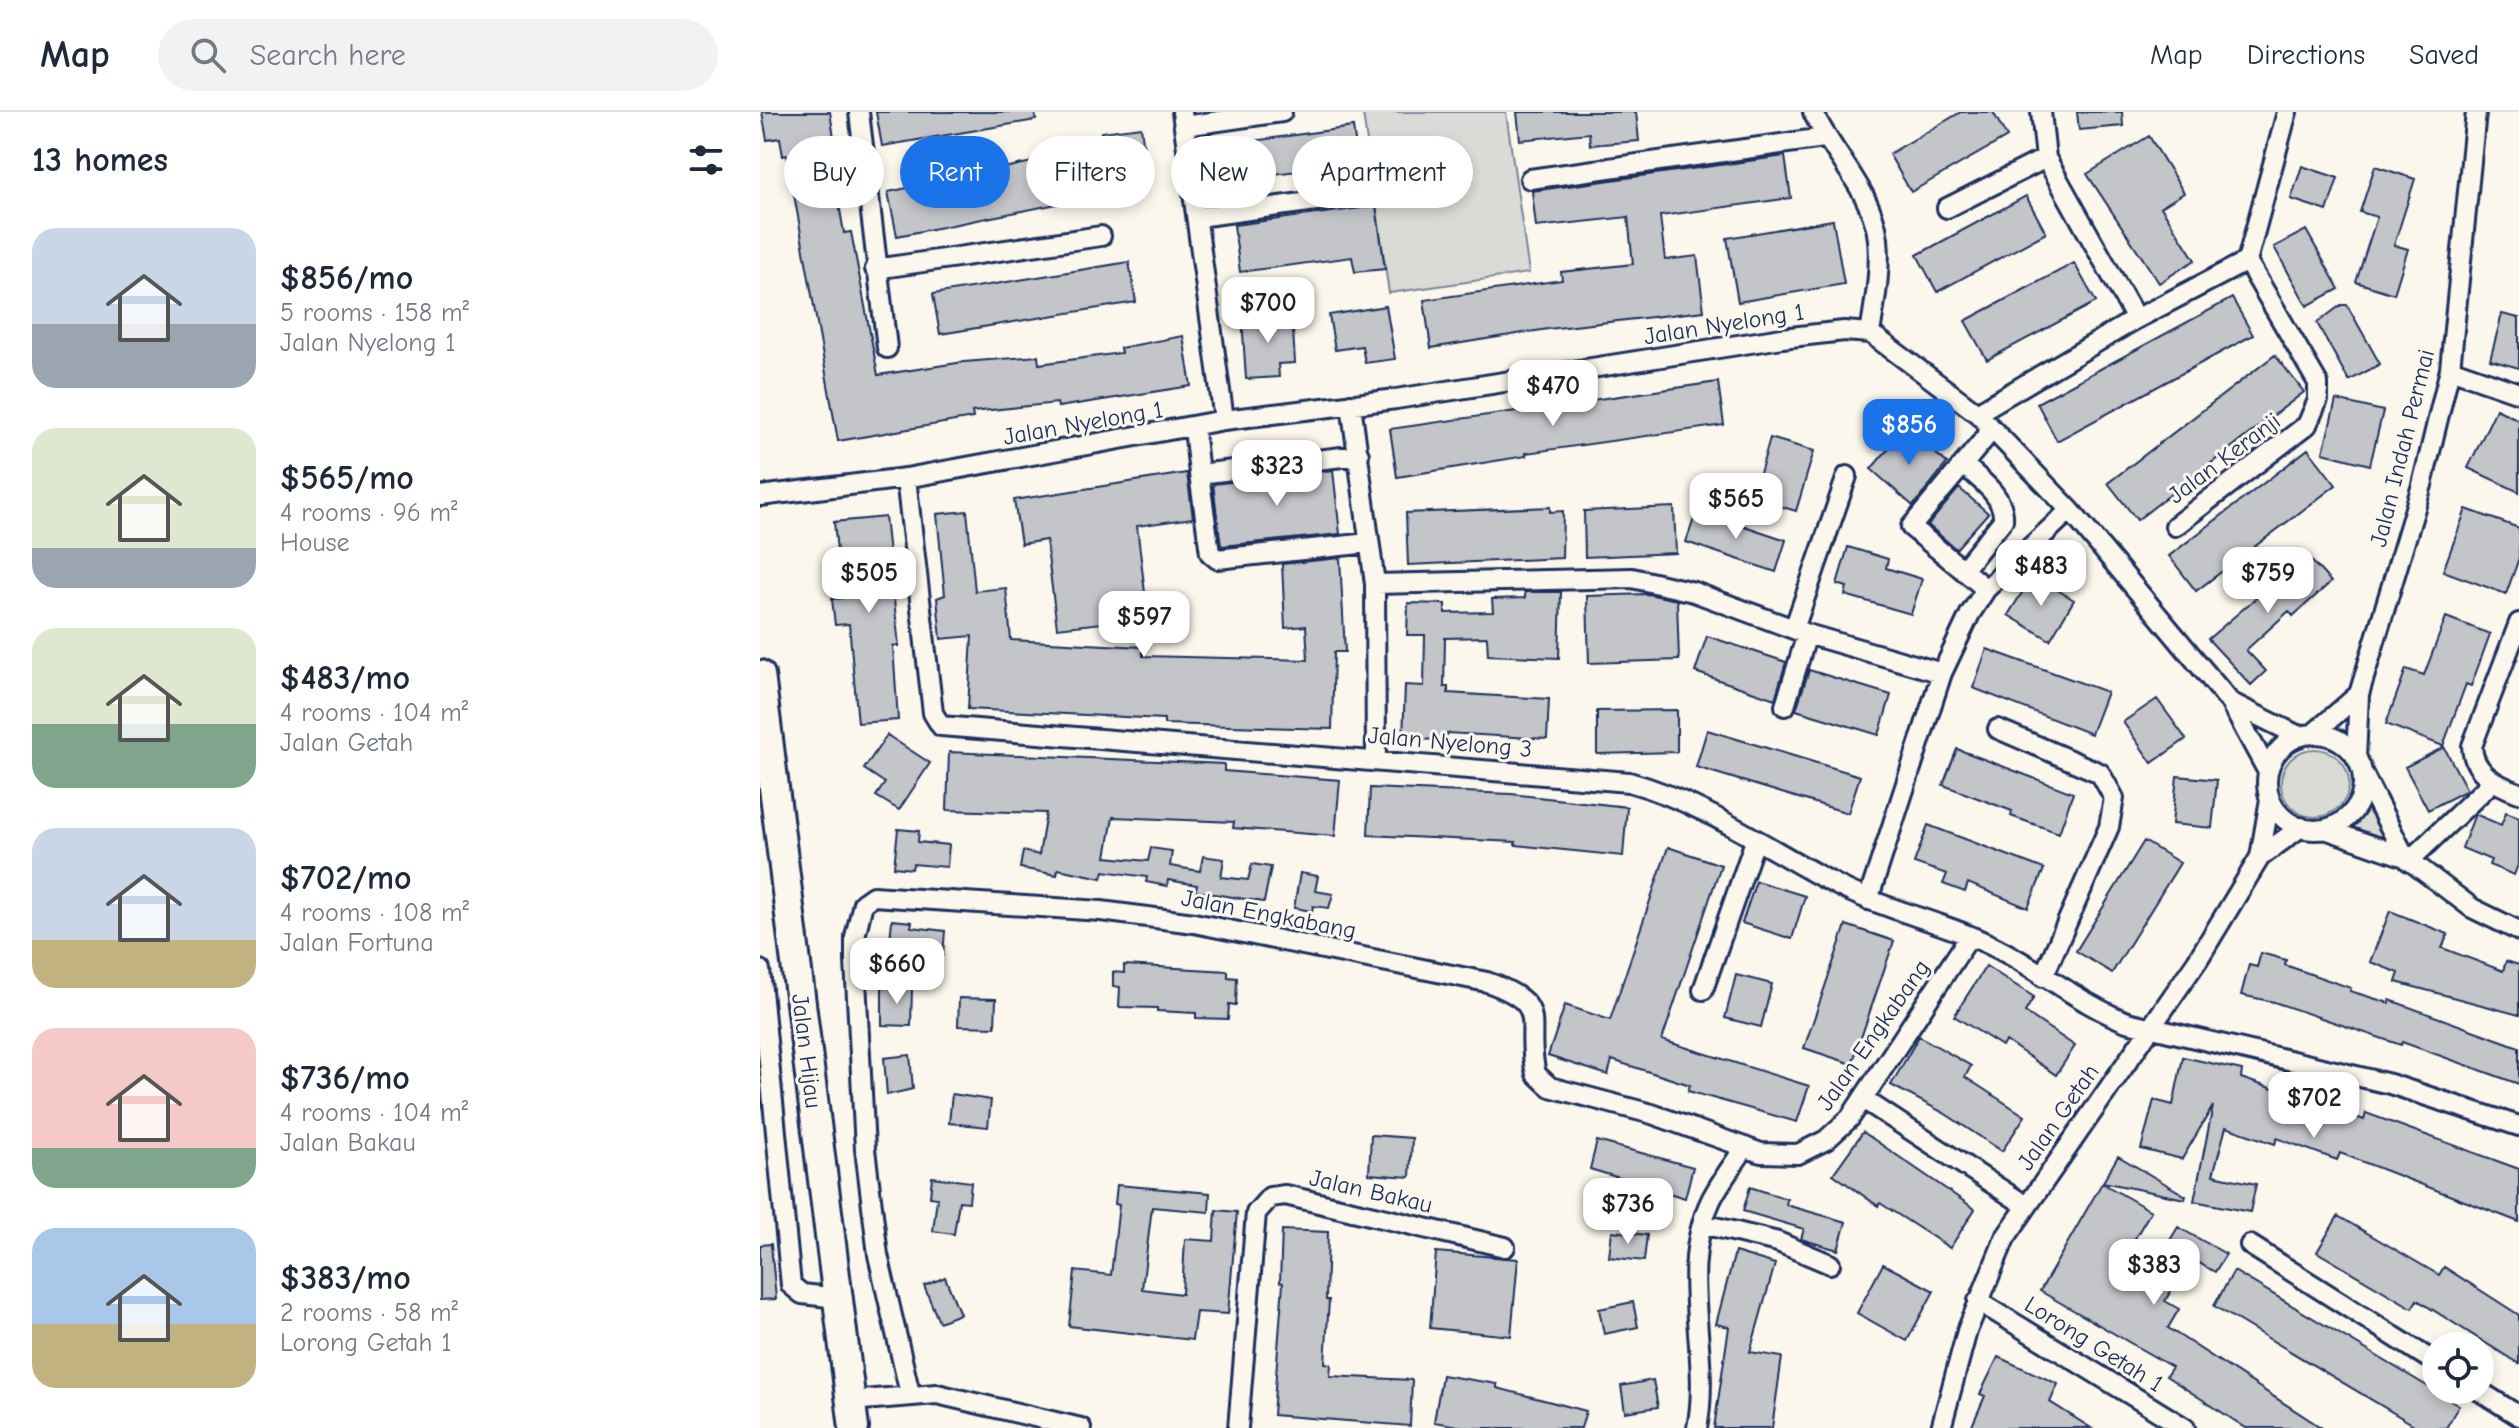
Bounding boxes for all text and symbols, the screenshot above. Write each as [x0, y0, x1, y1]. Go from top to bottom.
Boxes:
search box [158, 19, 718, 91]
text: Map [40, 33, 110, 77]
icon: search [186, 33, 230, 77]
text: Search here [250, 38, 406, 73]
text: Map [2150, 39, 2203, 71]
text: Directions [2247, 39, 2365, 71]
text: Saved [2409, 39, 2479, 71]
chip: Buy [784, 136, 884, 208]
chip: Rent [900, 136, 1010, 208]
chip: Filters [1026, 136, 1155, 208]
chip: New [1171, 136, 1276, 208]
chip: Apartment [1292, 136, 1473, 208]
icon: filters [684, 138, 728, 182]
text: 13 homes [32, 140, 168, 180]
text: $856/mo [280, 258, 413, 298]
icon: home [96, 260, 192, 356]
pin: $700 [1221, 277, 1315, 345]
text: $700 [1239, 288, 1297, 318]
text: 5 rooms · 158 m² [280, 298, 469, 328]
street label: Jalan Nyelong 1 [1642, 298, 1806, 350]
text: Jalan Nyelong 1 [280, 328, 455, 358]
street label: Jalan Indah Permai [2364, 346, 2440, 550]
pin: $470 [1506, 360, 1600, 428]
text: $470 [1526, 371, 1580, 401]
street label: Jalan Nyelong 1 [1001, 395, 1165, 451]
pin: $856 [1862, 399, 1956, 467]
street label: Jalan Keranji [2162, 407, 2286, 509]
text: $856 [1881, 410, 1937, 440]
pin: $323 [1230, 440, 1324, 508]
text: $323 [1250, 451, 1304, 481]
text: $565/mo [280, 458, 414, 498]
icon: home [96, 460, 192, 556]
pin: $565 [1689, 473, 1783, 541]
text: $565 [1708, 484, 1764, 514]
text: 4 rooms · 96 m² [280, 498, 457, 528]
text: House [280, 528, 350, 558]
pin: $483 [1994, 540, 2088, 608]
pin: $505 [822, 547, 916, 615]
pin: $759 [2221, 547, 2315, 615]
text: $483 [2014, 551, 2068, 581]
text: $505 [840, 558, 898, 588]
text: $759 [2241, 558, 2295, 588]
pin: $597 [1097, 591, 1191, 659]
text: $597 [1117, 602, 1171, 632]
text: $483/mo [280, 658, 410, 698]
icon: home [96, 660, 192, 756]
text: 4 rooms · 104 m² [280, 698, 468, 728]
street label: Jalan Nyelong 3 [1367, 721, 1533, 763]
text: Jalan Getah [280, 728, 413, 758]
text: $702/mo [280, 858, 412, 898]
icon: home [96, 860, 192, 956]
street label: Jalan Engkabang [1179, 883, 1359, 945]
text: 4 rooms · 108 m² [280, 898, 469, 928]
text: Jalan Fortuna [280, 928, 434, 958]
pin: $660 [850, 938, 944, 1006]
text: $660 [868, 949, 926, 979]
street label: Jalan Engkabang [1811, 954, 1935, 1116]
street label: Jalan Hijau [786, 992, 828, 1110]
text: $736/mo [280, 1058, 410, 1098]
street label: Jalan Getah [2011, 1059, 2105, 1175]
icon: home [96, 1060, 192, 1156]
pin: $702 [2267, 1072, 2361, 1140]
text: $702 [2286, 1083, 2342, 1113]
text: 4 rooms · 104 m² [280, 1098, 468, 1128]
text: Jalan Bakau [280, 1128, 416, 1158]
street label: Jalan Bakau [1307, 1163, 1435, 1219]
pin: $736 [1581, 1178, 1675, 1246]
text: $736 [1601, 1189, 1655, 1219]
pin: $383 [2107, 1239, 2201, 1307]
text: $383 [2127, 1250, 2181, 1280]
text: $383/mo [280, 1258, 411, 1298]
icon: home [96, 1260, 192, 1356]
street label: Lorong Getah 1 [2019, 1290, 2169, 1398]
text: 2 rooms · 58 m² [280, 1298, 458, 1328]
text: Lorong Getah 1 [280, 1328, 451, 1358]
map controls [2422, 1332, 2494, 1404]
button: locate [2422, 1332, 2494, 1404]

